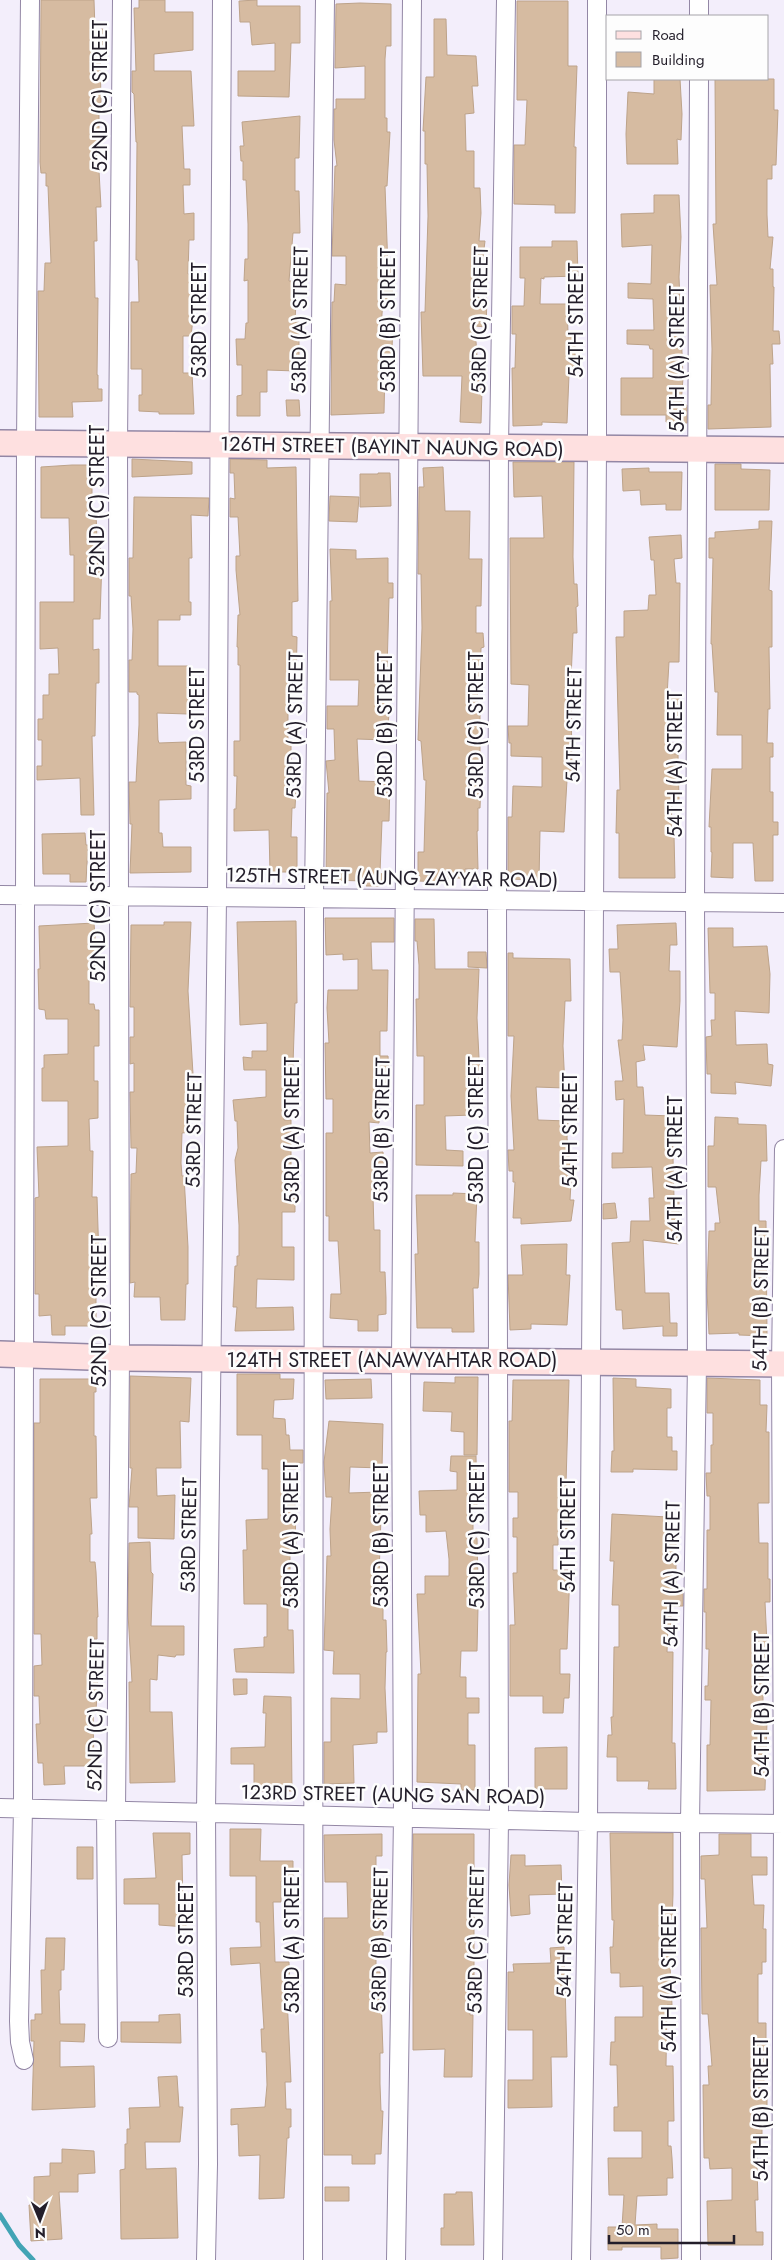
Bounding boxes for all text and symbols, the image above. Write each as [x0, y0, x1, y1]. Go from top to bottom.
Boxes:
legend [606, 15, 769, 80]
street label: 52ND (C) STREET [86, 19, 115, 172]
text: Road [652, 24, 684, 46]
text: Building [652, 49, 704, 71]
street label: 53RD (A) STREET [284, 245, 316, 394]
street label: 53RD (C) STREET [464, 245, 496, 394]
street label: 53RD (B) STREET [374, 247, 403, 393]
street label: 53RD STREET [185, 261, 214, 378]
street label: 54TH STREET [562, 262, 591, 378]
street label: 54TH (A) STREET [663, 285, 692, 432]
street label: 52ND (C) STREET [83, 424, 112, 577]
street label: 126TH STREET (BAYINT NAUNG ROAD) [220, 430, 564, 464]
street label: 53RD (A) STREET [279, 650, 311, 799]
street label: 53RD (C) STREET [462, 650, 491, 799]
street label: 53RD (B) STREET [371, 652, 400, 798]
street label: 53RD STREET [183, 666, 212, 783]
street label: 54TH STREET [558, 666, 590, 783]
street label: 54TH (A) STREET [661, 690, 690, 837]
street label: 52ND (C) STREET [84, 829, 113, 982]
street label: 125TH STREET (AUNG ZAYYAR ROAD) [226, 861, 558, 895]
street label: 53RD (C) STREET [462, 1055, 491, 1204]
street label: 53RD (A) STREET [278, 1056, 307, 1204]
street label: 53RD (B) STREET [366, 1056, 398, 1203]
street label: 53RD STREET [178, 1071, 210, 1188]
street label: 54TH STREET [556, 1072, 585, 1188]
street label: 54TH (A) STREET [661, 1095, 690, 1242]
street label: 54TH (B) STREET [745, 1226, 777, 1372]
street label: 52ND (C) STREET [85, 1234, 114, 1387]
street label: 124TH STREET (ANAWYAHTAR ROAD) [227, 1346, 557, 1375]
street label: 53RD (C) STREET [463, 1460, 492, 1609]
street label: 53RD (A) STREET [277, 1461, 306, 1609]
street label: 53RD (B) STREET [367, 1462, 396, 1608]
street label: 53RD STREET [173, 1476, 205, 1593]
street label: 54TH STREET [554, 1477, 583, 1593]
street label: 54TH (A) STREET [656, 1500, 688, 1648]
street label: 54TH (B) STREET [748, 1632, 777, 1777]
street label: 52ND (C) STREET [80, 1638, 112, 1792]
street label: 123RD STREET (AUNG SAN ROAD) [240, 1778, 546, 1812]
street label: 53RD (C) STREET [460, 1865, 492, 2014]
street label: 53RD (A) STREET [278, 1866, 307, 2014]
street label: 53RD (B) STREET [364, 1866, 396, 2013]
street label: 53RD STREET [172, 1881, 201, 1998]
street label: 54TH STREET [549, 1881, 581, 1998]
street label: 54TH (A) STREET [655, 1905, 684, 2052]
street label: 54TH (B) STREET [747, 2036, 776, 2181]
north arrow [15, 2195, 65, 2245]
scale bar [609, 2212, 734, 2244]
text: 50 m [616, 2219, 650, 2241]
text: N [34, 2223, 46, 2243]

